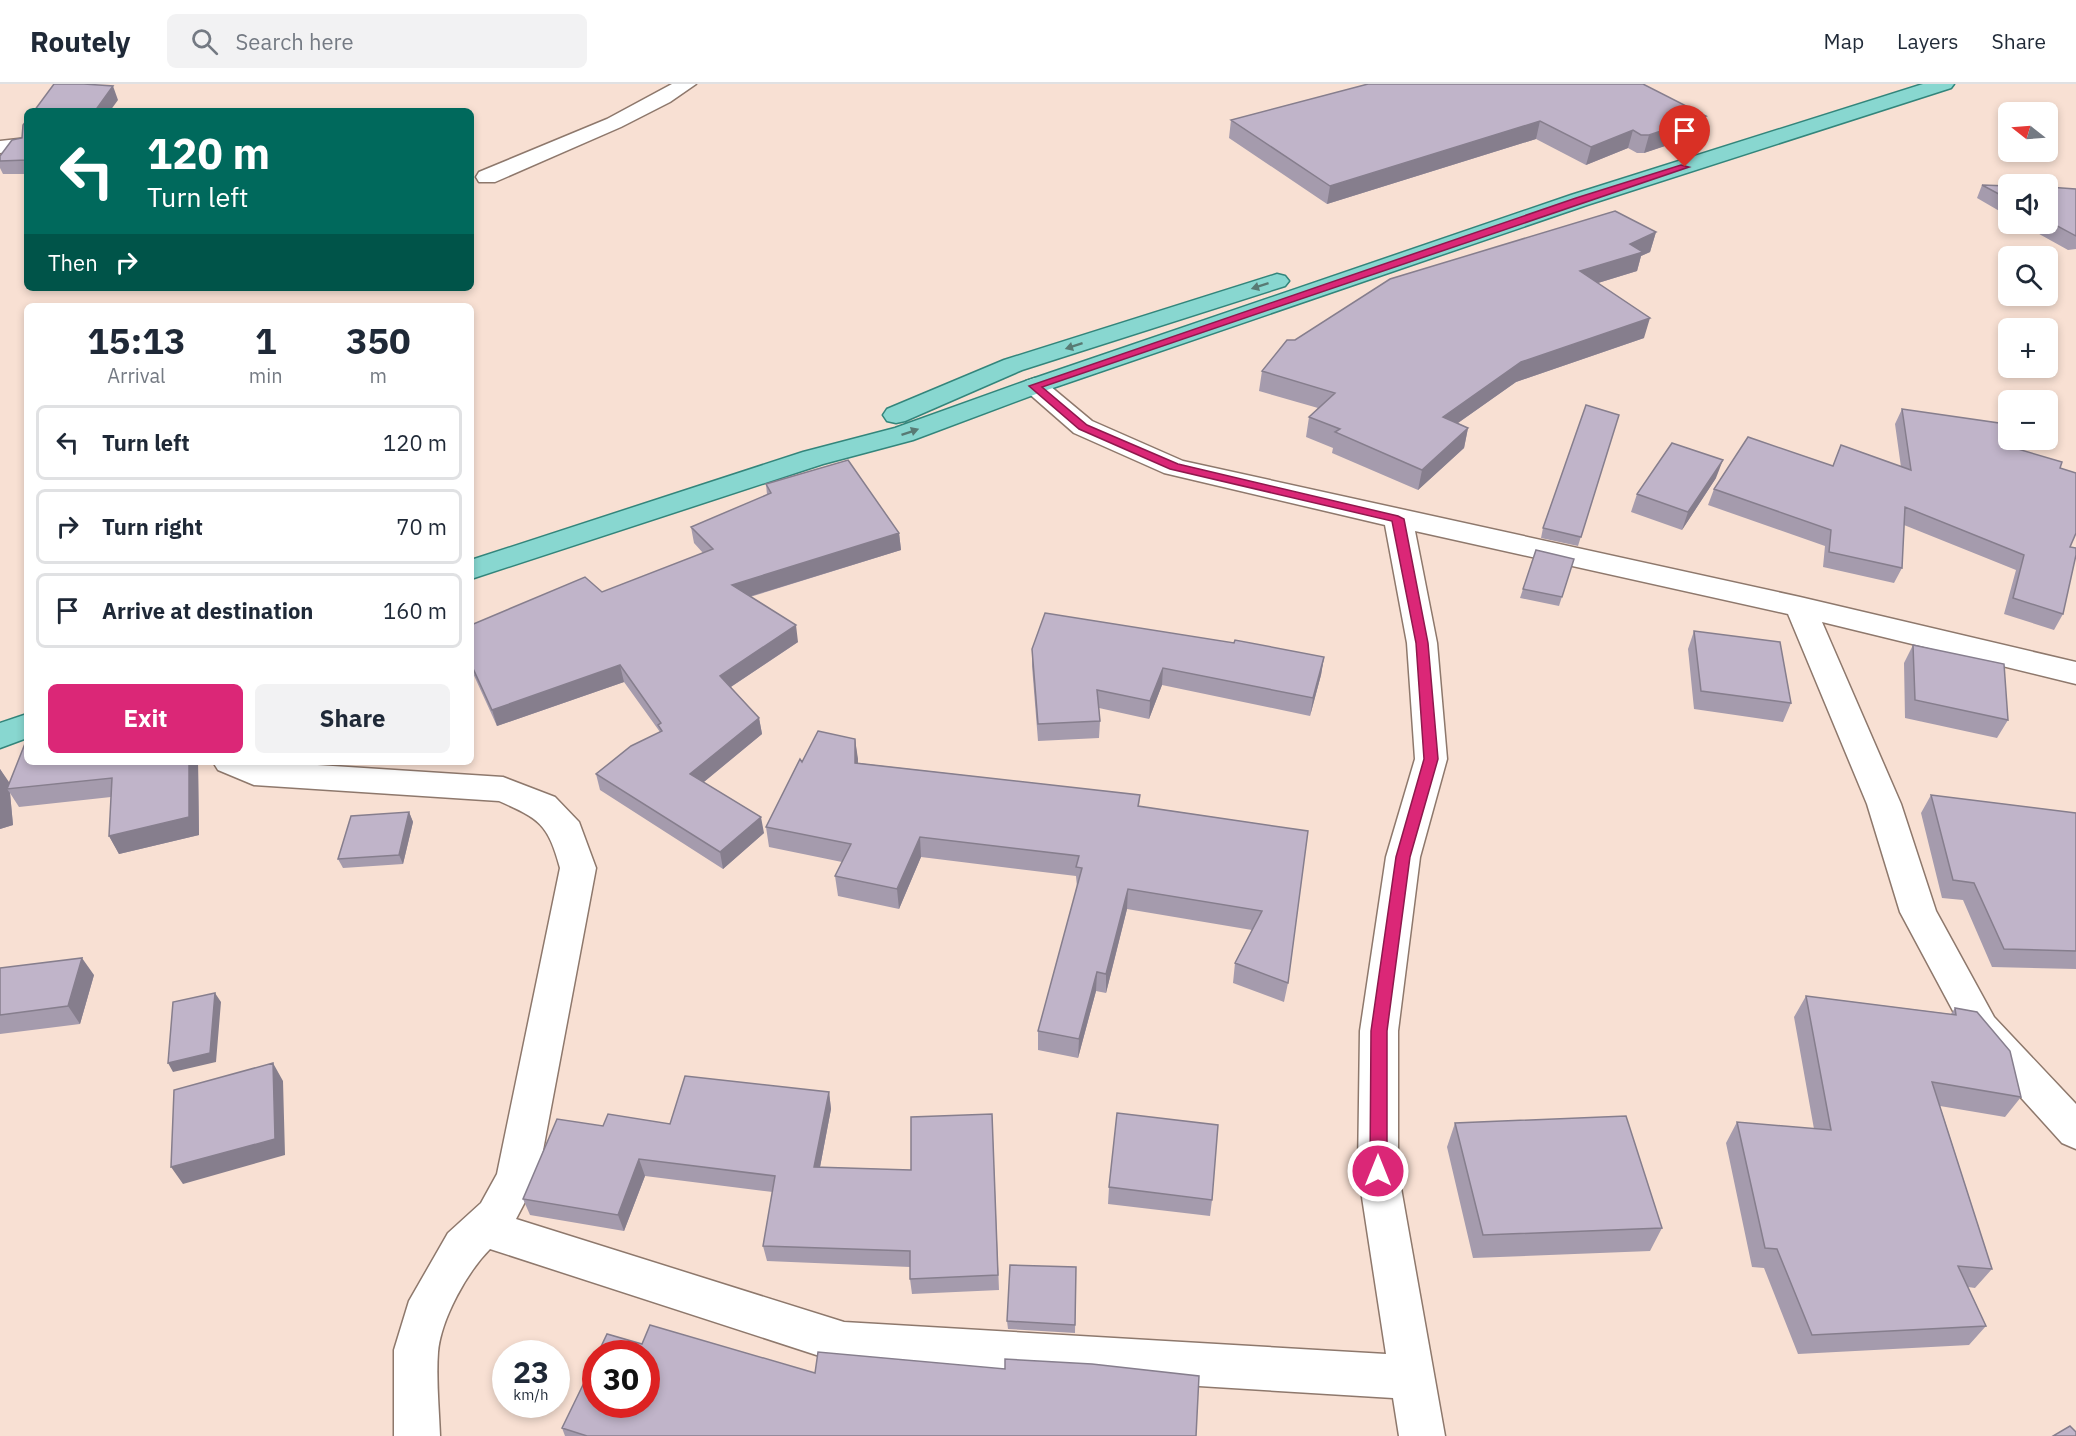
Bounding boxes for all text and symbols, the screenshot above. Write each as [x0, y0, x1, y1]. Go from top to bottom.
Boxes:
search box [167, 14, 587, 68]
text: Routely [30, 23, 131, 60]
icon: search [188, 25, 221, 58]
text: Search here [236, 27, 354, 56]
text: Map [1824, 27, 1864, 55]
text: Layers [1897, 27, 1959, 55]
text: Share [1992, 27, 2046, 55]
north arrow [1998, 102, 2058, 162]
map controls [1998, 102, 2058, 450]
pin [1659, 105, 1710, 167]
icon: arrive [1668, 114, 1701, 147]
text: 120 m [147, 126, 270, 181]
icon: left [48, 132, 126, 210]
button: sound [1998, 174, 2058, 234]
text: Turn left [147, 179, 248, 214]
icon: right [110, 246, 143, 279]
button: search [1998, 246, 2058, 306]
text: Then [48, 248, 98, 277]
one-way arrow [1251, 282, 1269, 291]
text: 15:13 [87, 317, 186, 364]
text: 1 [255, 317, 277, 364]
text: 350 [346, 317, 411, 364]
button: + [1998, 318, 2058, 378]
one-way arrow [1065, 341, 1083, 351]
text: Arrival [107, 362, 166, 389]
text: min [249, 362, 283, 389]
text: m [370, 362, 387, 389]
button: − [1998, 390, 2058, 450]
icon: left [51, 426, 84, 459]
one-way arrow [901, 426, 919, 436]
text: Turn left [102, 428, 190, 457]
text: 120 m [383, 428, 447, 457]
icon: right [51, 510, 84, 543]
text: Turn right [102, 512, 203, 541]
text: 70 m [396, 512, 447, 541]
icon: arrive [51, 594, 84, 627]
text: Arrive at destination [102, 596, 313, 625]
text: 160 m [383, 596, 447, 625]
button: Exit [48, 684, 243, 753]
button: Share [255, 684, 450, 753]
position arrow [1346, 1139, 1410, 1203]
speed limit sign: 30 [582, 1340, 660, 1418]
text: 23 [513, 1352, 549, 1391]
text: km/h [513, 1385, 549, 1404]

